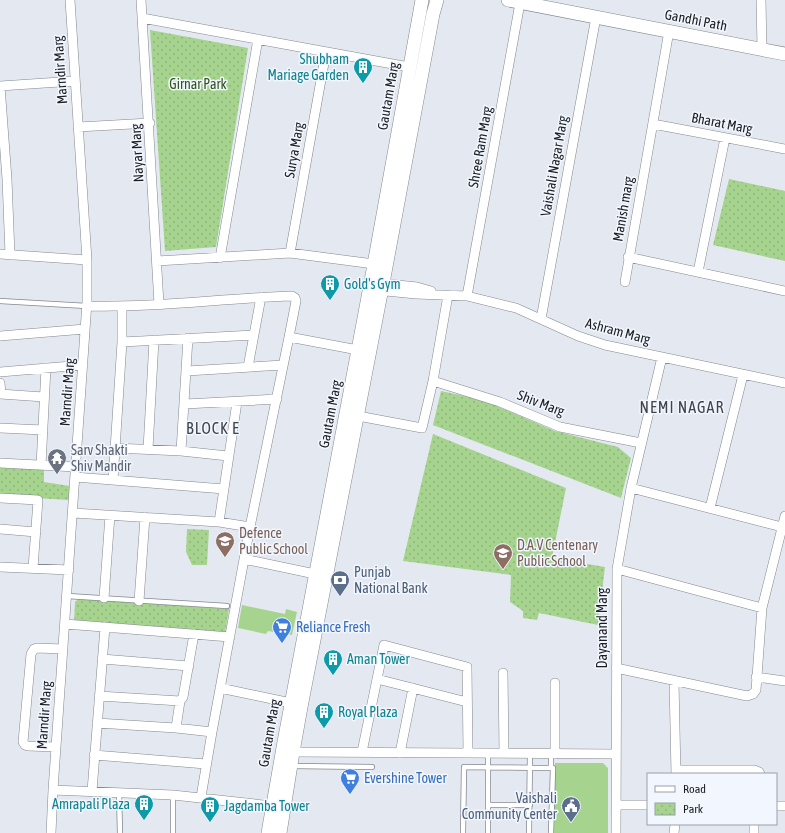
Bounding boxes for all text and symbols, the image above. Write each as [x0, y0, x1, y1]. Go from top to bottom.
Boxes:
street label: Gandhi Path [663, 6, 729, 34]
street label: Marndir Marg [50, 35, 70, 105]
place label: Shubham Mariage Garden [267, 51, 349, 83]
building icon: Shubham Mariage Garden [352, 56, 374, 84]
street label: Gautam Marg [374, 61, 402, 131]
park label: Girnar Park [169, 76, 227, 92]
street label: Shree Ram Marg [465, 105, 495, 189]
street label: Bharat Marg [690, 109, 754, 137]
street label: Vaishali Nagar Marg [537, 114, 571, 218]
street label: Surya Marg [281, 121, 307, 179]
street label: Nayar Marg [127, 123, 147, 183]
street label: Manish marg [609, 175, 637, 243]
building icon: Gold's Gym [319, 273, 341, 301]
place label: Gold's Gym [344, 276, 401, 292]
street label: Ashram Marg [584, 315, 652, 347]
street label: Marndir Marg [57, 357, 77, 427]
street label: Gautam Marg [316, 379, 344, 449]
street label: Shiv Marg [515, 387, 567, 419]
district label: NEMI NAGAR [640, 398, 724, 416]
district label: BLOCK E [186, 419, 240, 437]
place label: Sarv Shakti Shiv Mandir [71, 442, 132, 474]
temple icon: Sarv Shakti Shiv Mandir [46, 447, 68, 475]
place label: Defence Public School [239, 525, 308, 557]
school or university icon: Defence Public School [214, 530, 236, 558]
place label: D.A.V Centenary Public School [517, 537, 598, 569]
school or university icon: D.A.V Centenary Public School [492, 542, 514, 570]
place label: Punjab National Bank [354, 564, 428, 596]
bank icon: Punjab National Bank [329, 569, 351, 597]
street label: Dayanand Marg [594, 588, 610, 668]
supermarket icon: Reliance Fresh [271, 616, 293, 644]
place label: Reliance Fresh [296, 619, 371, 635]
building icon: Aman Tower [322, 648, 344, 676]
place label: Aman Tower [347, 651, 410, 667]
street label: Marndir Marg [34, 680, 54, 750]
street label: Gautam Marg [255, 698, 283, 768]
building icon: Royal Plaza [313, 701, 335, 729]
place label: Royal Plaza [338, 704, 398, 720]
supermarket icon: Evershine Tower [339, 767, 361, 795]
place label: Evershine Tower [364, 770, 447, 786]
legend [647, 773, 777, 825]
text: Road [683, 782, 706, 796]
place label: Vaishali Community Center [462, 790, 558, 822]
building icon: Amrapali Plaza [133, 793, 155, 821]
building icon: Jagdamba Tower [199, 795, 221, 823]
public building icon: Vaishali Community Center [560, 795, 582, 823]
place label: Amrapali Plaza [52, 796, 130, 812]
place label: Jagdamba Tower [224, 798, 310, 814]
text: Park [683, 802, 704, 816]

